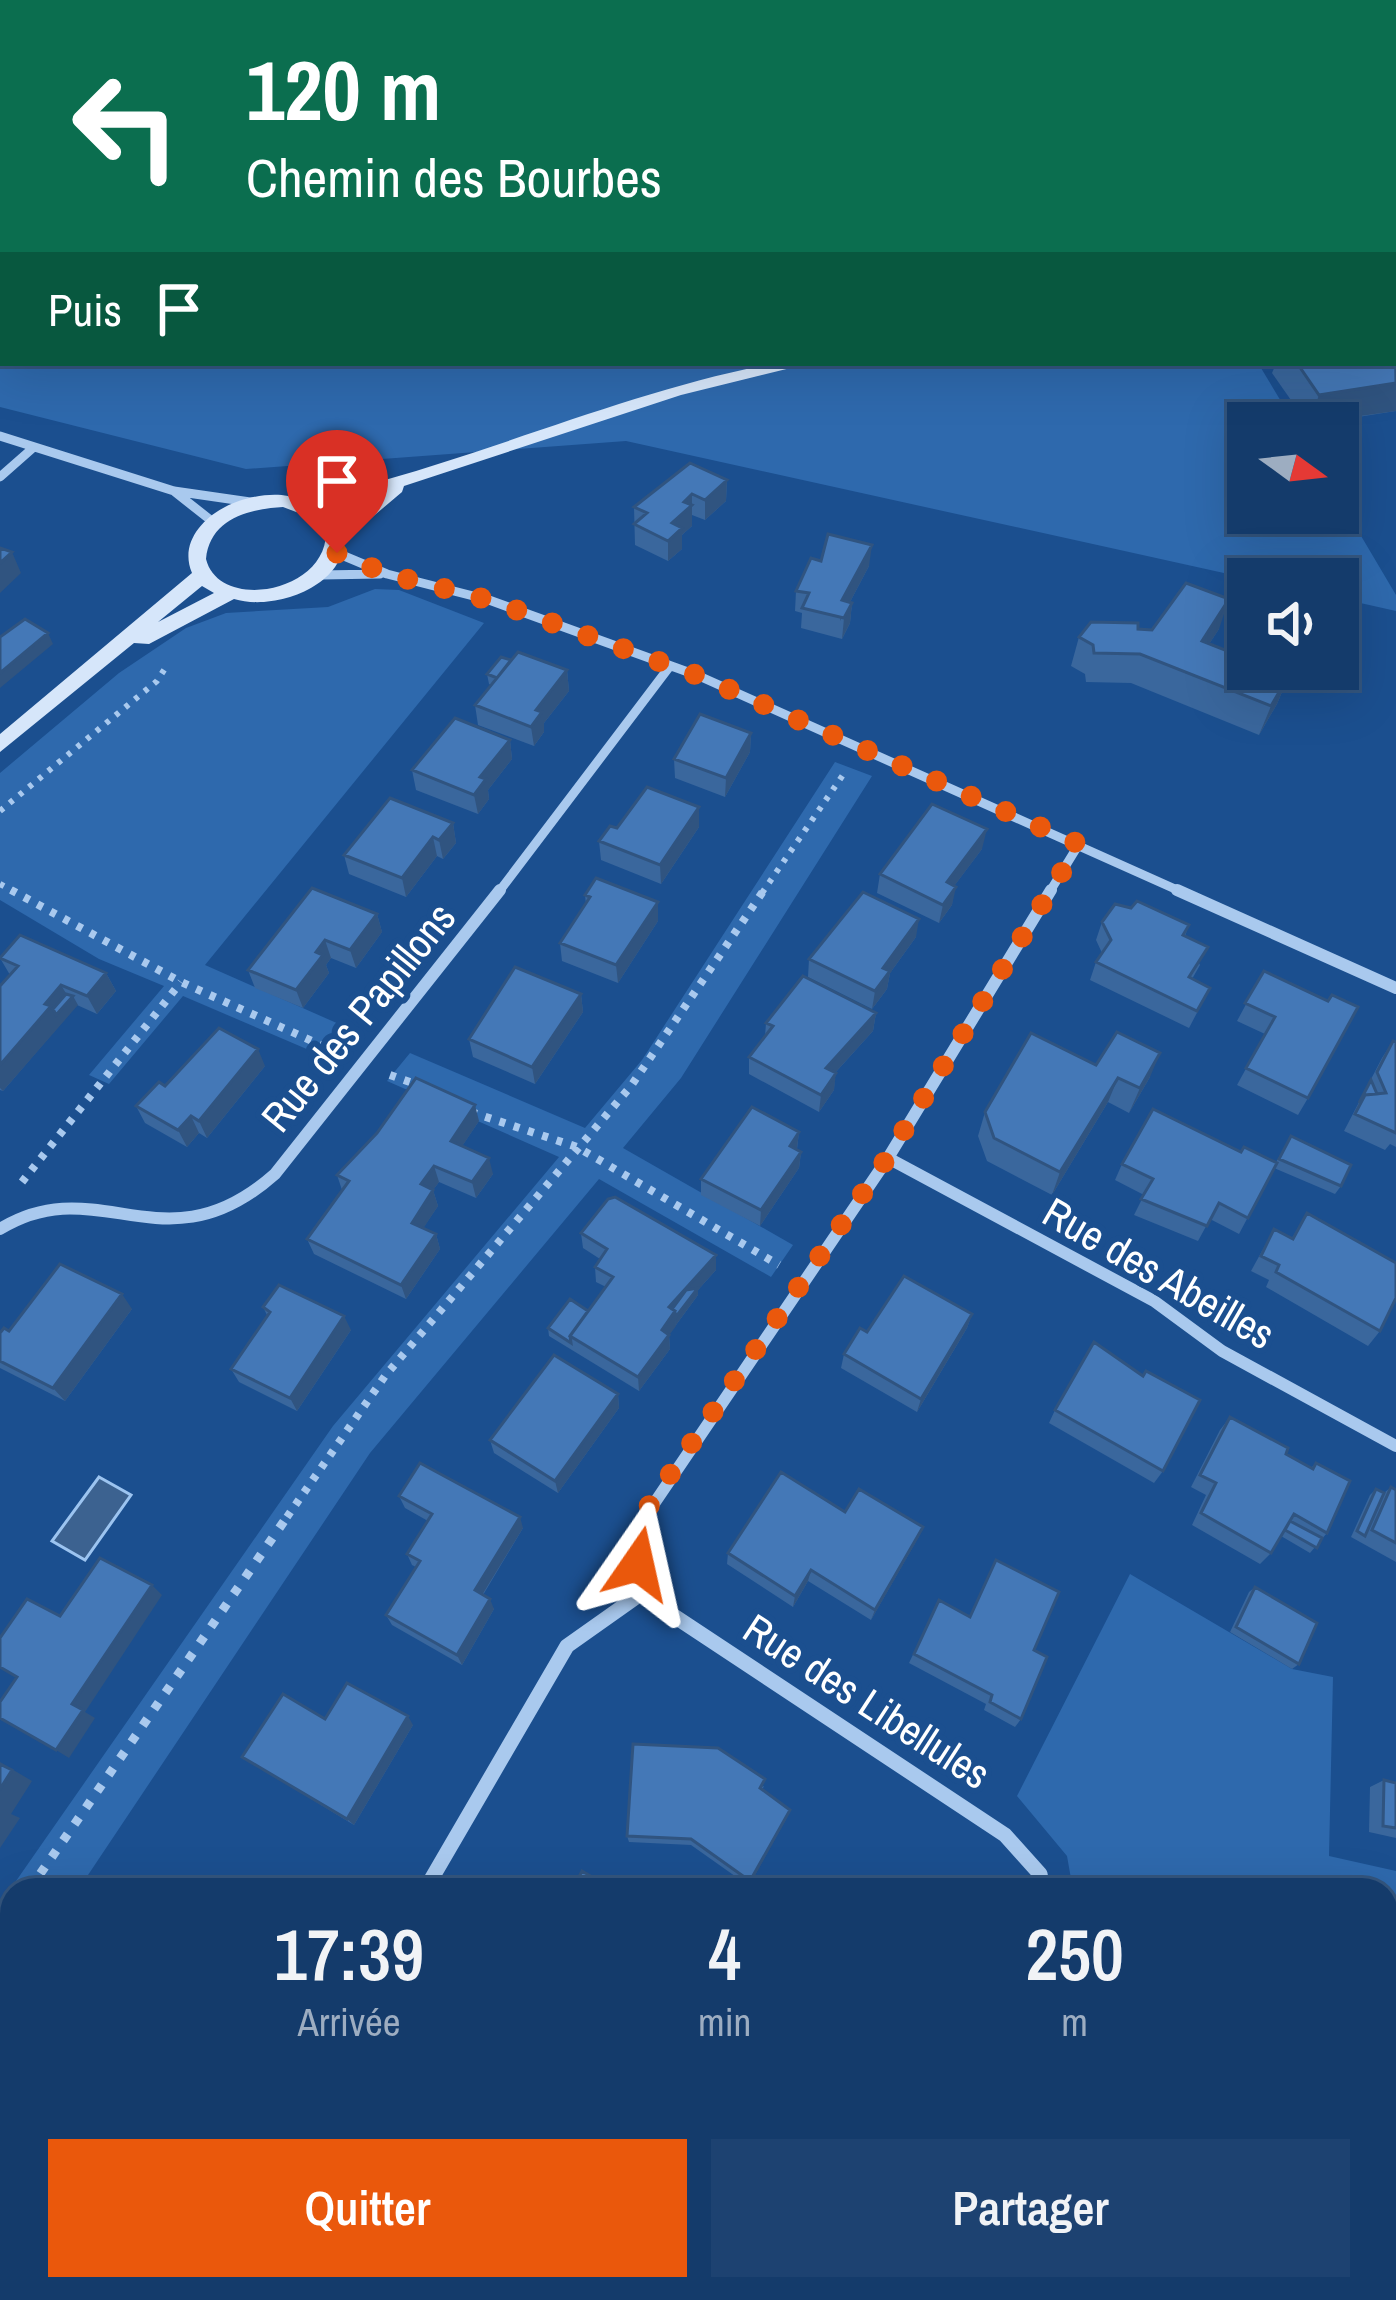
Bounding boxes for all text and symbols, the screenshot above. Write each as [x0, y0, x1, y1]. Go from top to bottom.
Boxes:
text: 120 m [246, 33, 441, 146]
icon: left [48, 48, 204, 204]
text: Chemin des Bourbes [246, 141, 662, 214]
icon: arrive [146, 276, 212, 342]
text: Puis [48, 279, 122, 340]
north arrow [1227, 402, 1359, 534]
map controls [1227, 402, 1359, 690]
pin [286, 430, 388, 553]
icon: arrive [304, 448, 370, 514]
button: sound [1227, 558, 1359, 690]
street label: Rue des Papillons [248, 891, 468, 1143]
street label: Rue des Abeilles [1033, 1184, 1285, 1362]
position arrow [575, 1501, 701, 1627]
street label: Rue des Libellules [733, 1600, 1001, 1802]
text: 17:39 [274, 1905, 424, 2002]
text: 4 [708, 1905, 741, 2002]
text: 250 [1025, 1905, 1124, 2002]
text: Arrivée [297, 1996, 401, 2048]
text: min [698, 1996, 751, 2048]
text: m [1061, 1996, 1088, 2048]
button: Quitter [48, 2139, 687, 2277]
button: Partager [711, 2139, 1350, 2277]

